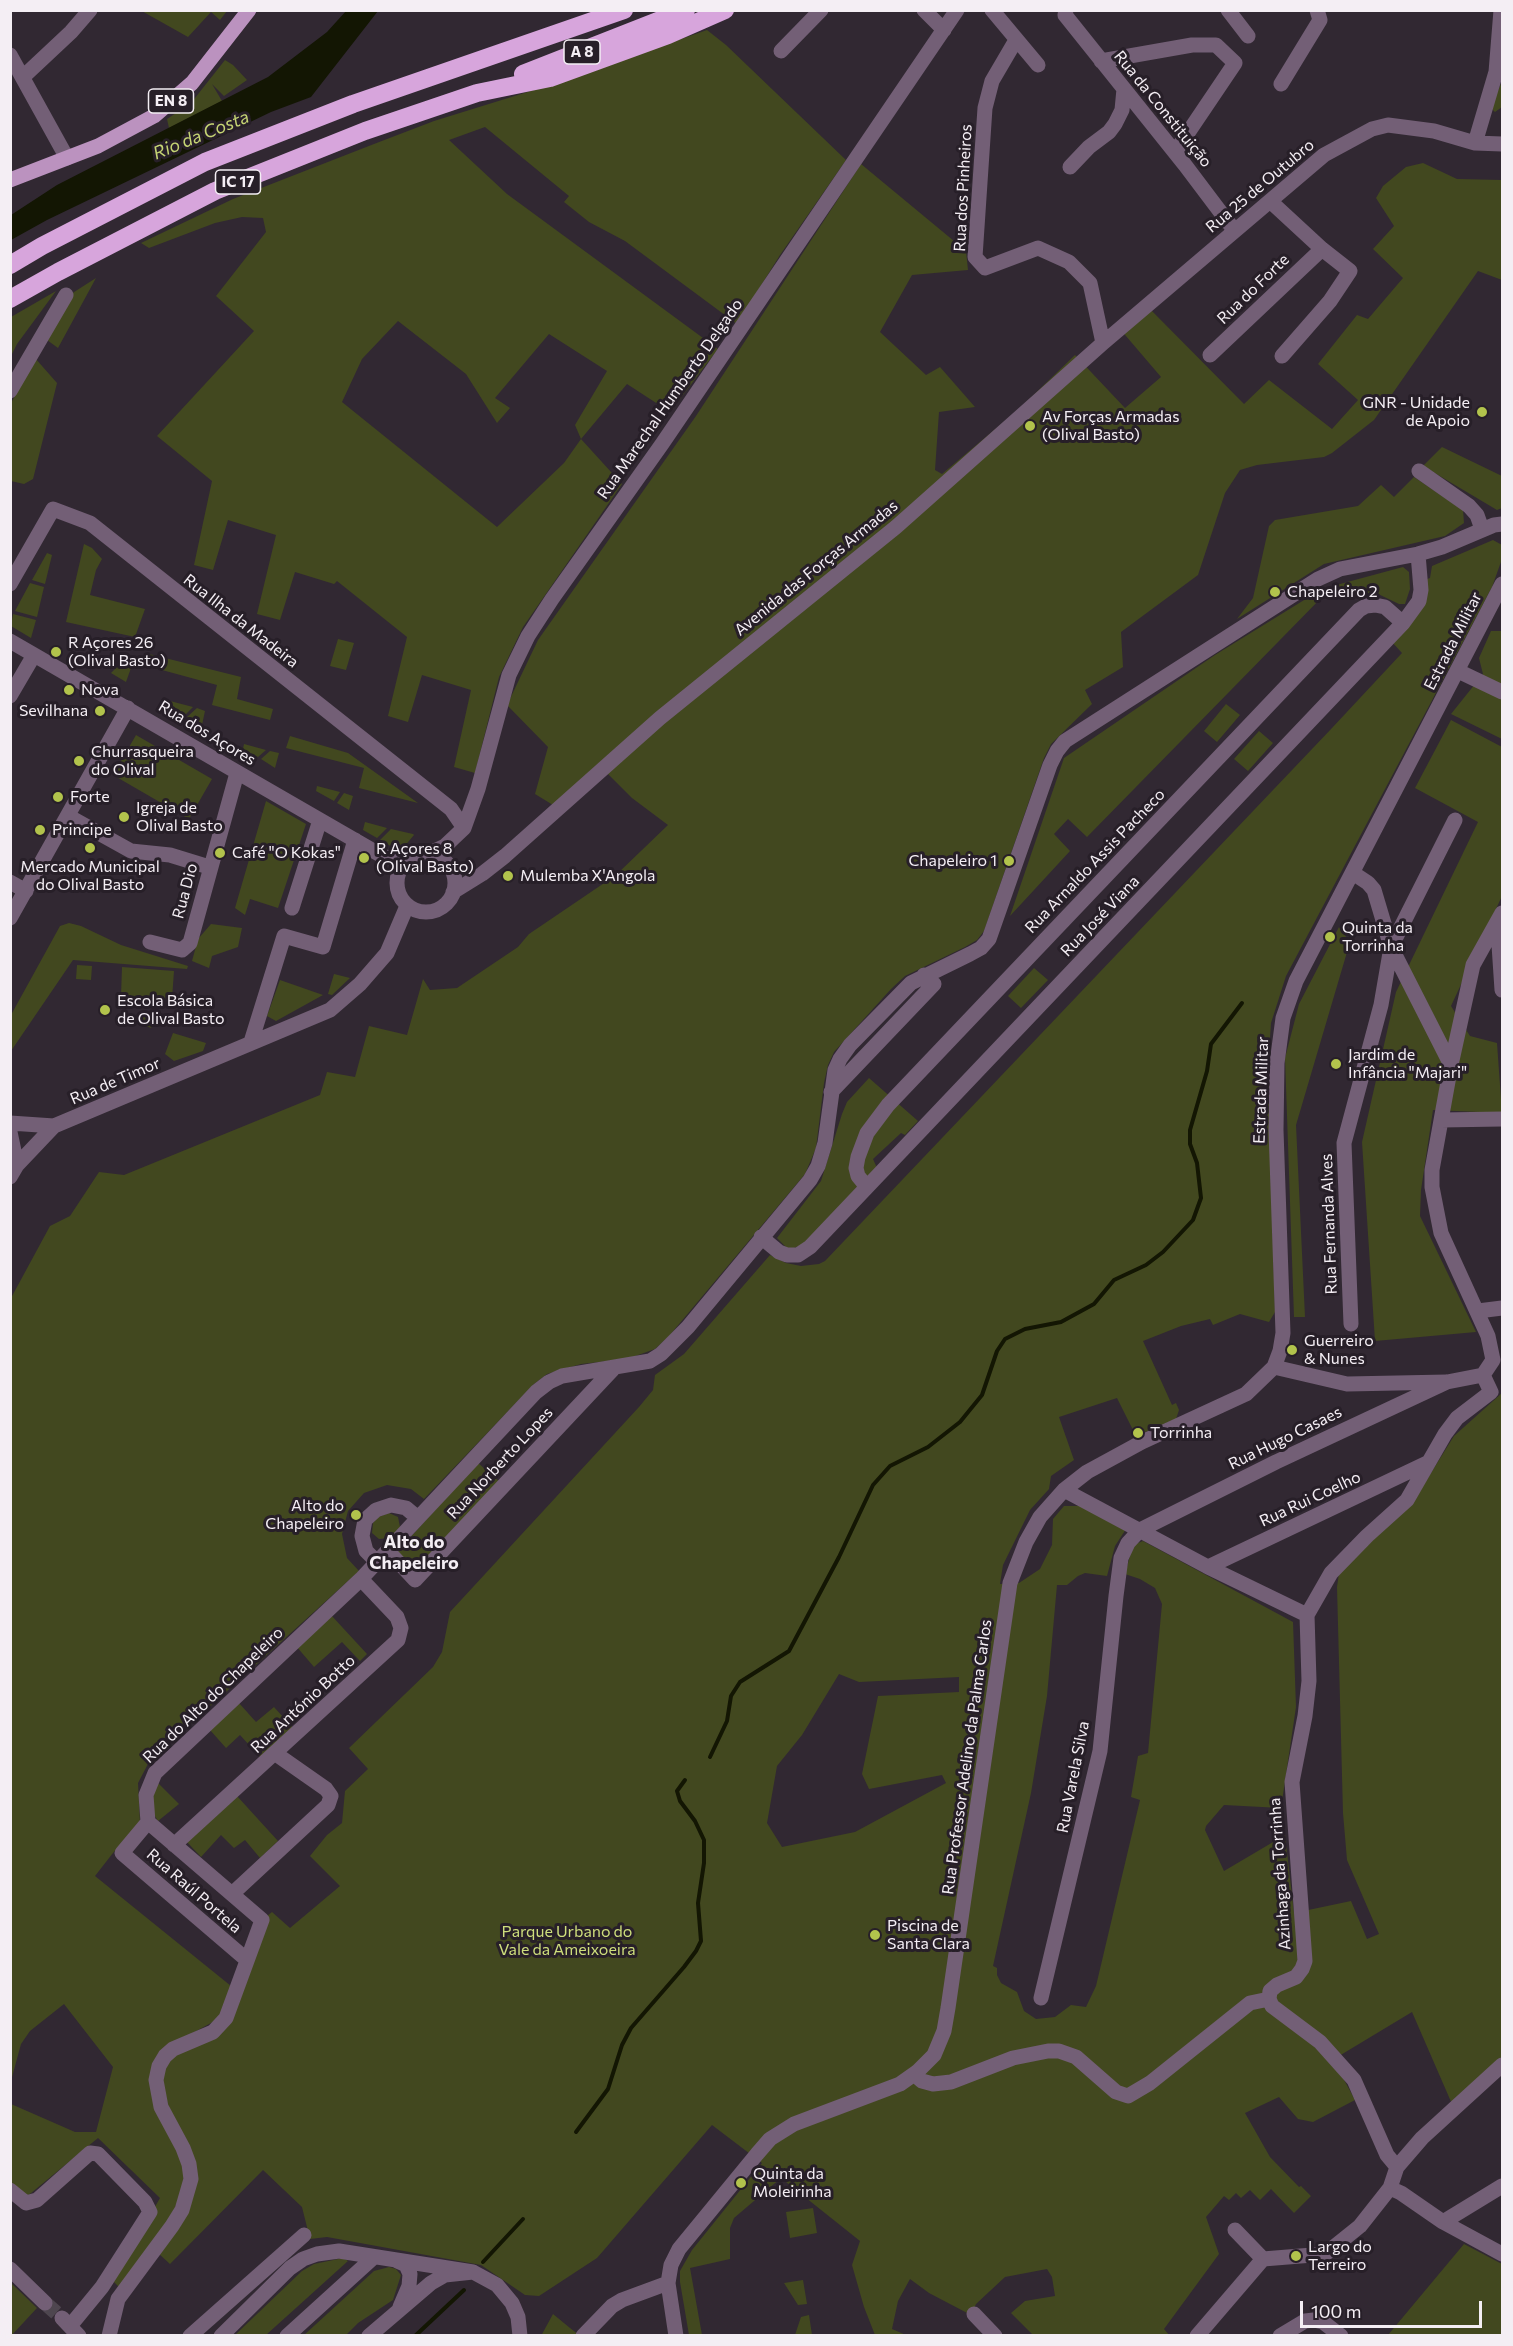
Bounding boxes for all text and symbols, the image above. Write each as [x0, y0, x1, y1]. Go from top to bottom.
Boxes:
road number: A 8 [564, 40, 600, 64]
street label: Rua da Constituição [1110, 47, 1216, 171]
road number: EN 8 [148, 89, 194, 113]
water label: Rio da Costa [150, 106, 252, 164]
street label: Rua dos Pinheiros [950, 124, 976, 252]
street label: Rua 25 de Outubro [1202, 135, 1318, 237]
road number: IC 17 [216, 170, 260, 194]
street label: Rua do Forte [1213, 250, 1293, 328]
street label: Rua Marechal Humberto Delgado [593, 295, 747, 503]
place label: GNR - Unidade de Apoio [1362, 393, 1470, 431]
marker: GNR - Unidade de Apoio [1475, 405, 1489, 419]
place label: Av Forças Armadas (Olival Basto) [1042, 407, 1179, 445]
marker: Av Forças Armadas (Olival Basto) [1023, 419, 1037, 433]
street label: Avenida das Forças Armadas [731, 496, 901, 640]
street label: Rua Ilha da Madeira [180, 570, 302, 672]
place label: Chapeleiro 2 [1287, 582, 1378, 602]
marker: Chapeleiro 2 [1268, 585, 1282, 599]
street label: Estrada Militar [1420, 589, 1486, 693]
place label: R Açores 26 (Olival Basto) [68, 633, 166, 671]
marker: R Açores 26 (Olival Basto) [49, 645, 63, 659]
place label: Nova [81, 680, 119, 700]
marker: Nova [62, 683, 76, 697]
street label: Rua dos Açores [155, 696, 259, 770]
place label: Sevilhana [19, 701, 88, 721]
marker: Sevilhana [93, 704, 107, 718]
place label: Churrasqueira do Olival [91, 742, 194, 780]
marker: Churrasqueira do Olival [72, 754, 86, 768]
street label: Rua Arnaldo Assis Pacheco [1021, 785, 1169, 937]
place label: Forte [70, 787, 110, 807]
marker: Forte [51, 790, 65, 804]
place label: Igreja de Olival Basto [136, 798, 223, 836]
marker: Igreja de Olival Basto [117, 810, 131, 824]
place label: Principe [52, 820, 112, 840]
marker: Principe [33, 823, 47, 837]
place label: R Açores 8 (Olival Basto) [376, 839, 474, 877]
marker: Mercado Municipal do Olival Basto [83, 841, 97, 855]
place label: Café "O Kokas" [232, 843, 341, 863]
marker: Café "O Kokas" [213, 846, 227, 860]
marker: R Açores 8 (Olival Basto) [357, 851, 371, 865]
place label: Chapeleiro 1 [908, 851, 997, 871]
marker: Chapeleiro 1 [1002, 854, 1016, 868]
place label: Mercado Municipal do Olival Basto [20, 857, 160, 895]
street label: Rua Dio [168, 861, 202, 921]
place label: Mulemba X'Angola [520, 866, 655, 886]
marker: Mulemba X'Angola [501, 869, 515, 883]
street label: Rua José Viana [1057, 872, 1143, 960]
place label: Quinta da Torrinha [1342, 918, 1413, 956]
marker: Quinta da Torrinha [1323, 930, 1337, 944]
place label: Escola Básica de Olival Basto [117, 991, 224, 1029]
marker: Escola Básica de Olival Basto [98, 1003, 112, 1017]
street label: Estrada Militar [1250, 1036, 1272, 1144]
place label: Jardim de Infância "Majari" [1348, 1045, 1467, 1083]
street label: Rua de Timor [67, 1053, 163, 1109]
marker: Jardim de Infância "Majari" [1329, 1057, 1343, 1071]
street label: Rua Fernanda Alves [1317, 1153, 1341, 1295]
place label: Guerreiro & Nunes [1304, 1331, 1374, 1369]
marker: Guerreiro & Nunes [1285, 1343, 1299, 1357]
street label: Rua Hugo Casaes [1225, 1402, 1345, 1474]
street label: Rua Norberto Lopes [443, 1403, 557, 1523]
place label: Torrinha [1150, 1423, 1212, 1443]
marker: Torrinha [1131, 1426, 1145, 1440]
street label: Rua Rui Coelho [1256, 1467, 1364, 1531]
place label: Alto do Chapeleiro [265, 1496, 344, 1534]
marker: Alto do Chapeleiro [349, 1508, 363, 1522]
district label: Alto do Chapeleiro [369, 1531, 459, 1574]
street label: Rua Professor Adelino da Palma Carlos [938, 1618, 996, 1896]
street label: Rua do Alto do Chapeleiro [139, 1623, 287, 1767]
street label: Rua António Botto [247, 1651, 359, 1757]
street label: Rua Varela Silva [1053, 1719, 1093, 1835]
street label: Azinhaga da Torrinha [1265, 1797, 1295, 1951]
street label: Rua Raúl Portela [143, 1845, 245, 1937]
place label: Piscina de Santa Clara [887, 1916, 970, 1954]
park label: Parque Urbano do Vale da Ameixoeira [498, 1922, 636, 1960]
marker: Piscina de Santa Clara [868, 1928, 882, 1942]
place label: Quinta da Moleirinha [753, 2164, 832, 2202]
marker: Quinta da Moleirinha [734, 2176, 748, 2190]
place label: Largo do Terreiro [1308, 2237, 1372, 2275]
marker: Largo do Terreiro [1289, 2249, 1303, 2263]
scale bar [1303, 2289, 1484, 2327]
text: 100 m [1311, 2300, 1361, 2322]

